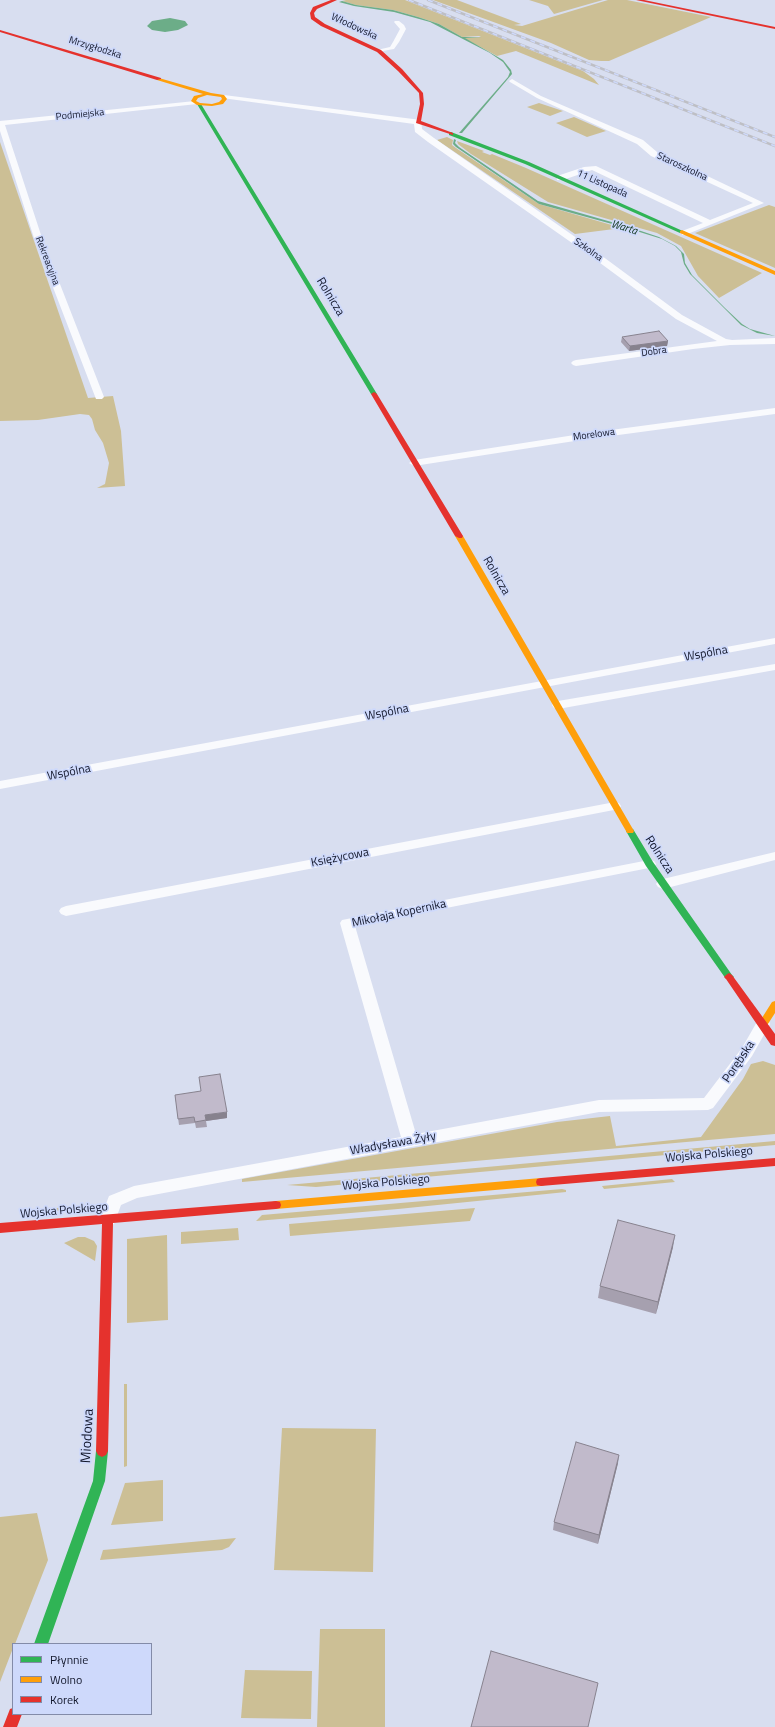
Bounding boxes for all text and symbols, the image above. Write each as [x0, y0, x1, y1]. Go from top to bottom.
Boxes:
street label: Włodowska [329, 11, 379, 43]
street label: Mrzygłodzka [67, 34, 123, 62]
street label: Podmiejska [55, 106, 105, 124]
street label: Staroszkolna [655, 150, 709, 184]
street label: 11 Listopada [575, 167, 629, 201]
water label: Warta [609, 218, 639, 238]
street label: Rekreacyjna [32, 235, 62, 287]
street label: Szkolna [571, 236, 605, 264]
street label: Rolnicza [313, 275, 347, 319]
street label: Dobra [641, 344, 667, 360]
street label: Morelowa [572, 426, 616, 444]
street label: Rolnicza [479, 554, 513, 598]
street label: Wspólna [683, 643, 729, 665]
street label: Wspólna [364, 702, 410, 724]
street label: Wspólna [46, 762, 92, 784]
street label: Rolnicza [641, 833, 677, 877]
street label: Księżycowa [310, 845, 370, 871]
street label: Mikołaja Kopernika [351, 897, 447, 931]
street label: Porębska [720, 1038, 758, 1086]
street label: Władysława Żyły [349, 1129, 437, 1159]
street label: Wojska Polskiego [665, 1144, 753, 1166]
street label: Wojska Polskiego [342, 1172, 430, 1194]
street label: Wojska Polskiego [20, 1200, 108, 1222]
street label: Miodowa [78, 1408, 98, 1464]
legend [12, 1643, 152, 1715]
text: Płynnie [50, 1650, 88, 1669]
text: Wolno [50, 1670, 82, 1689]
text: Korek [50, 1690, 79, 1709]

